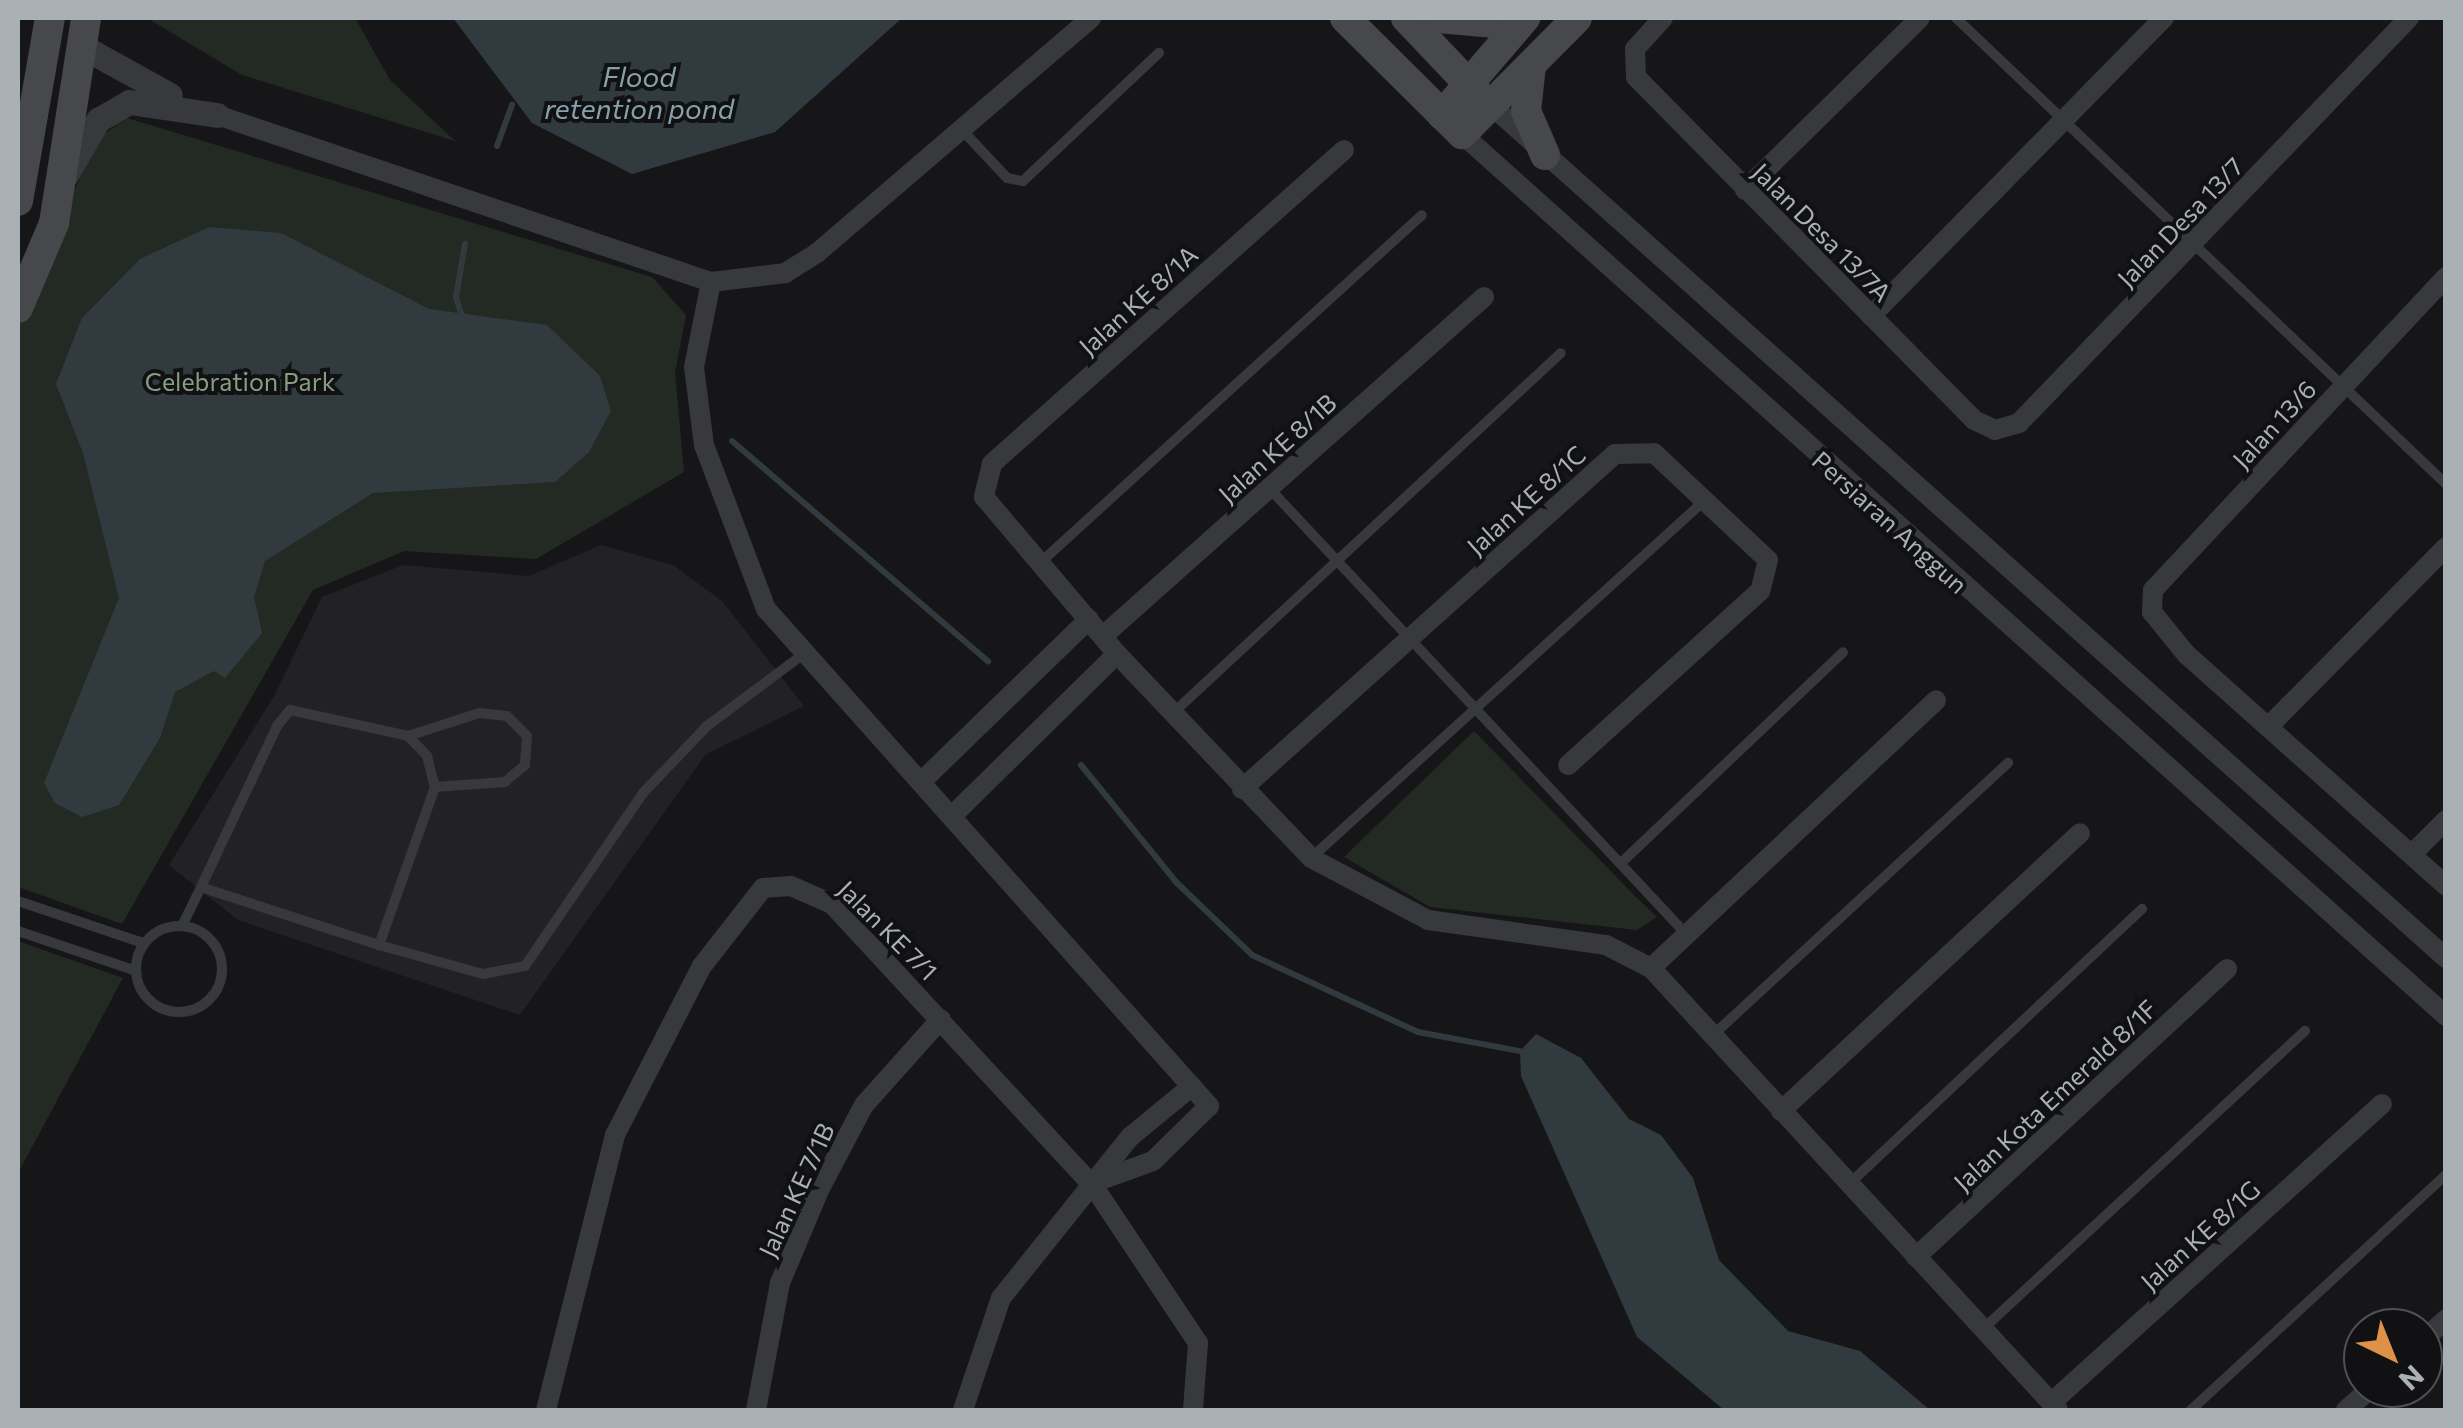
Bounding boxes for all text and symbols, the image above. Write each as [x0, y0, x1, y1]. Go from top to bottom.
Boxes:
water label: Flood retention pond [544, 59, 734, 125]
street label: Jalan Desa 13/7 [2111, 151, 2249, 293]
street label: Jalan Desa 13/7A [1746, 156, 1898, 308]
street label: Jalan KE 8/1A [1073, 239, 1203, 361]
park label: Celebration Park [145, 366, 335, 396]
street label: Jalan 13/6 [2226, 374, 2322, 474]
street label: Jalan KE 8/1B [1212, 387, 1342, 509]
street label: Jalan KE 8/1C [1461, 439, 1591, 561]
street label: Persiaran Anggun [1806, 445, 1974, 599]
street label: Jalan KE 7/1 [832, 874, 944, 986]
street label: Jalan Kota Emerald 8/1F [1947, 993, 2163, 1197]
street label: Jalan KE 7/1B [752, 1118, 840, 1262]
street label: Jalan KE 8/1G [2134, 1174, 2266, 1296]
north arrow [2343, 1308, 2443, 1408]
text: N [2393, 1359, 2431, 1398]

